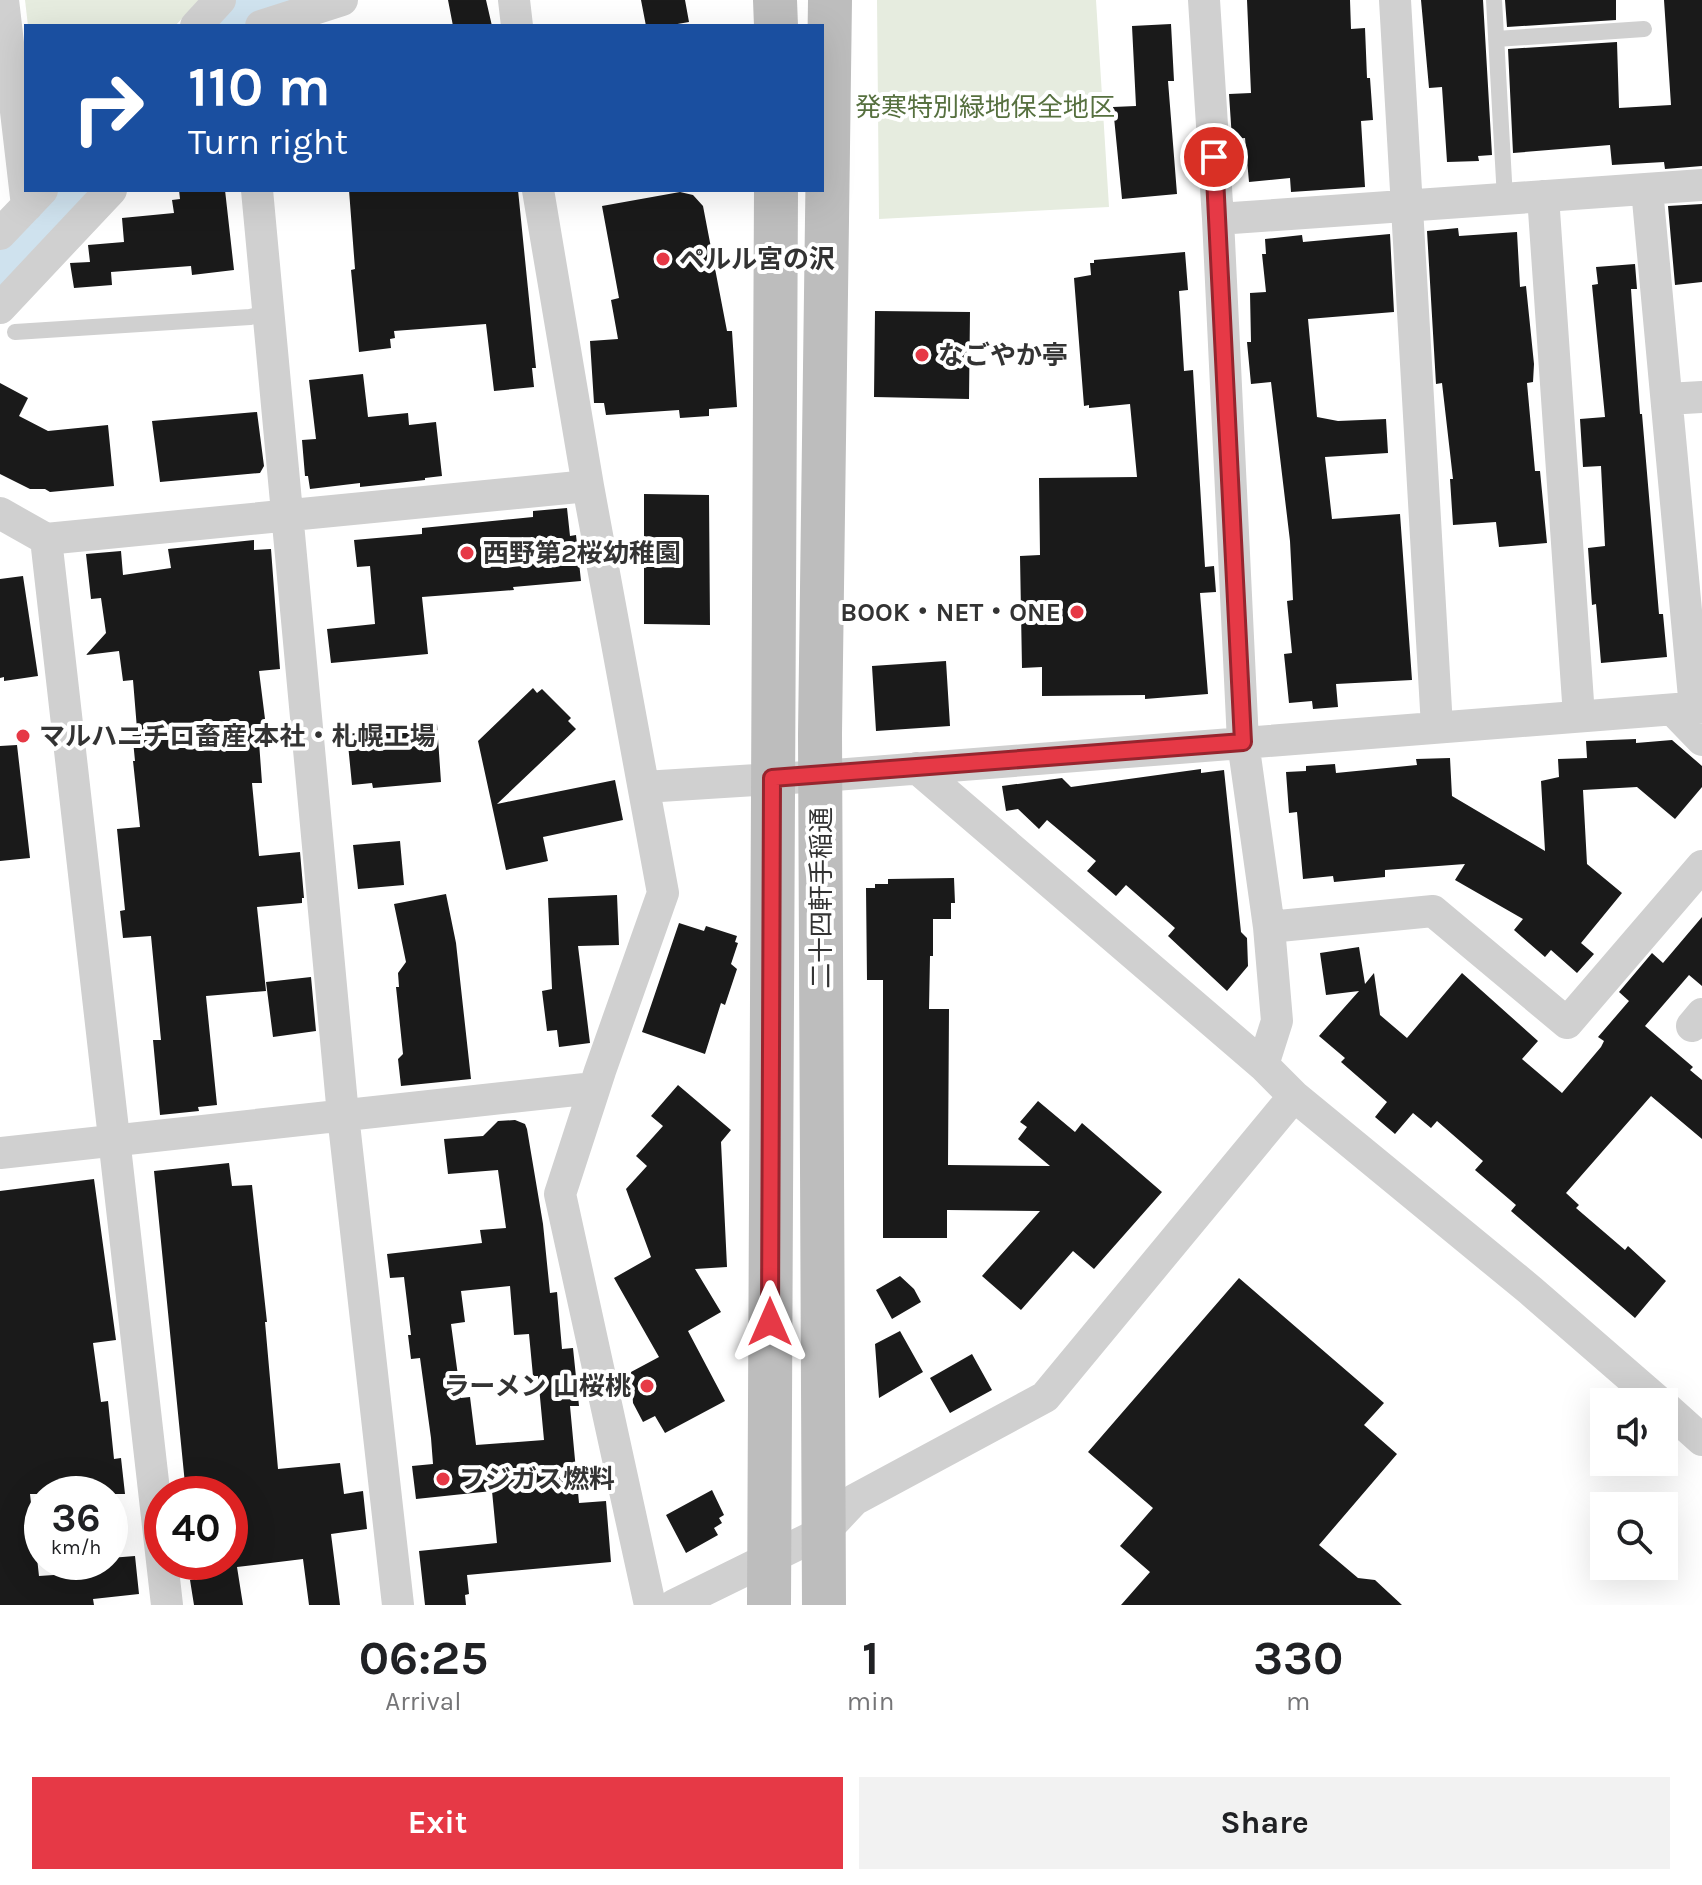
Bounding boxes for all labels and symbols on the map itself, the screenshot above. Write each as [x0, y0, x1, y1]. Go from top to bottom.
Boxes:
park label: 発寒特別緑地保全地区 [855, 92, 1115, 123]
pin [1180, 123, 1248, 191]
place label: ペルル宮の沢 [679, 244, 835, 275]
marker: ペルル宮の沢 [654, 250, 672, 268]
place label: なごやか亭 [938, 340, 1068, 371]
marker: なごやか亭 [913, 346, 931, 364]
place label: 西野第2桜幼稚園 [483, 538, 681, 569]
marker: 西野第2桜幼稚園 [458, 544, 476, 562]
place label: BOOK・NET・ONE [840, 597, 1061, 628]
marker: BOOK・NET・ONE [1068, 603, 1086, 621]
place label: マルハニチロ畜産 本社・札幌工場 [39, 721, 436, 752]
marker: マルハニチロ畜産 本社・札幌工場 [14, 727, 32, 745]
street label: 二十四軒手稲通 [806, 807, 837, 989]
position arrow [728, 1280, 812, 1364]
place label: ラーメン 山桜桃 [443, 1371, 631, 1402]
marker: ラーメン 山桜桃 [638, 1377, 656, 1395]
place label: フジガス燃料 [459, 1464, 615, 1495]
marker: フジガス燃料 [434, 1470, 452, 1488]
speed limit sign: 40 [144, 1476, 248, 1580]

